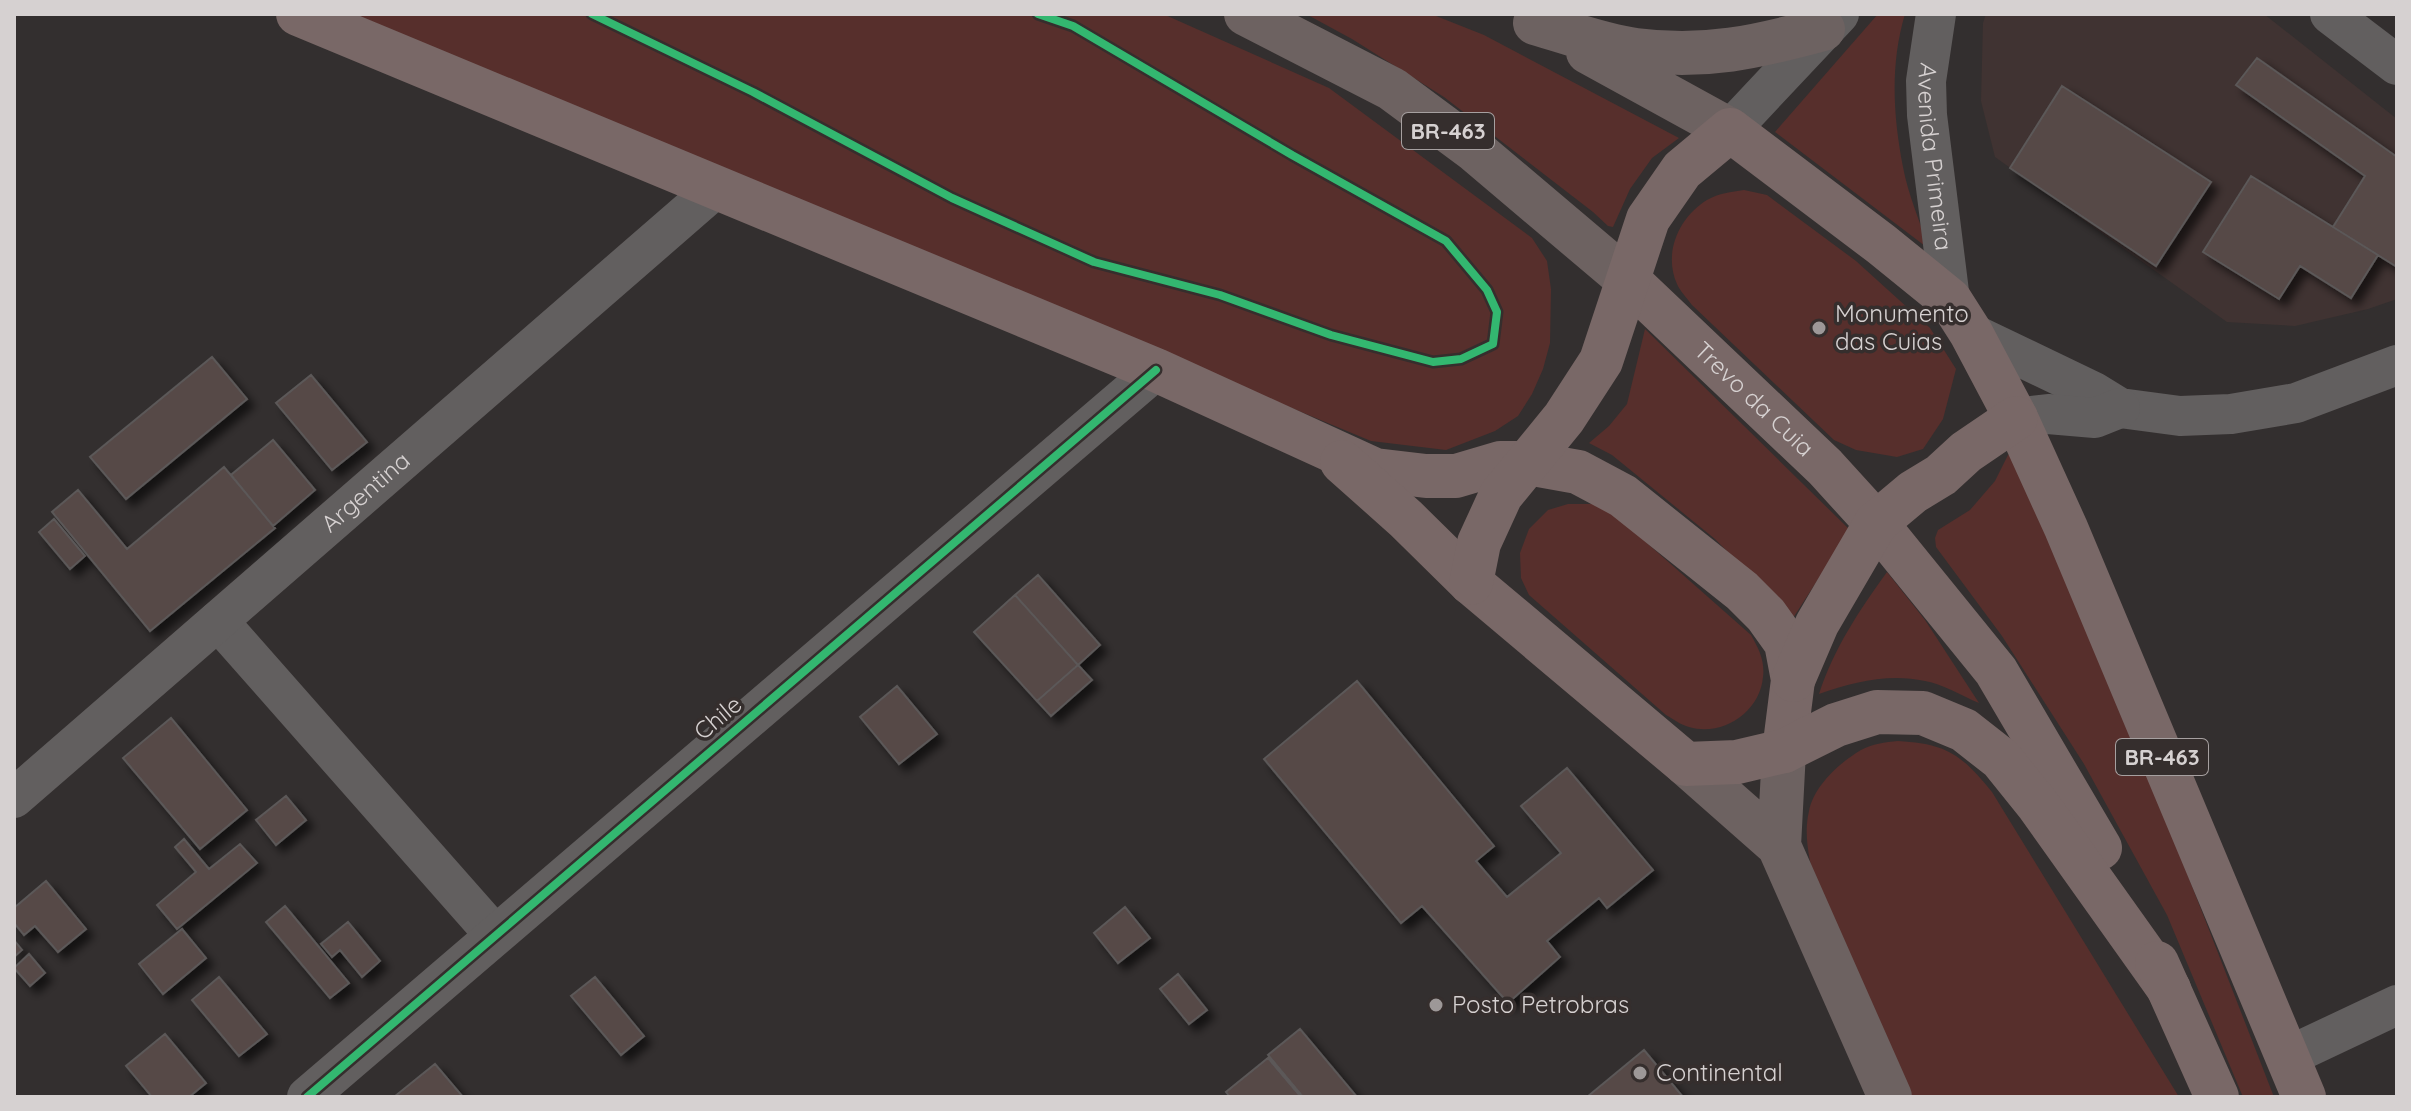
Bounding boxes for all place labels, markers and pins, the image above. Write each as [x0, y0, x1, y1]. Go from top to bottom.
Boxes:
place label: Monumento das Cuias [1835, 298, 1969, 356]
marker: Monumento das Cuias [1810, 319, 1828, 337]
place label: Posto Petrobras [1452, 989, 1629, 1019]
marker: Posto Petrobras [1427, 996, 1445, 1014]
place label: Continental [1656, 1057, 1783, 1087]
marker: Continental [1631, 1064, 1649, 1082]

